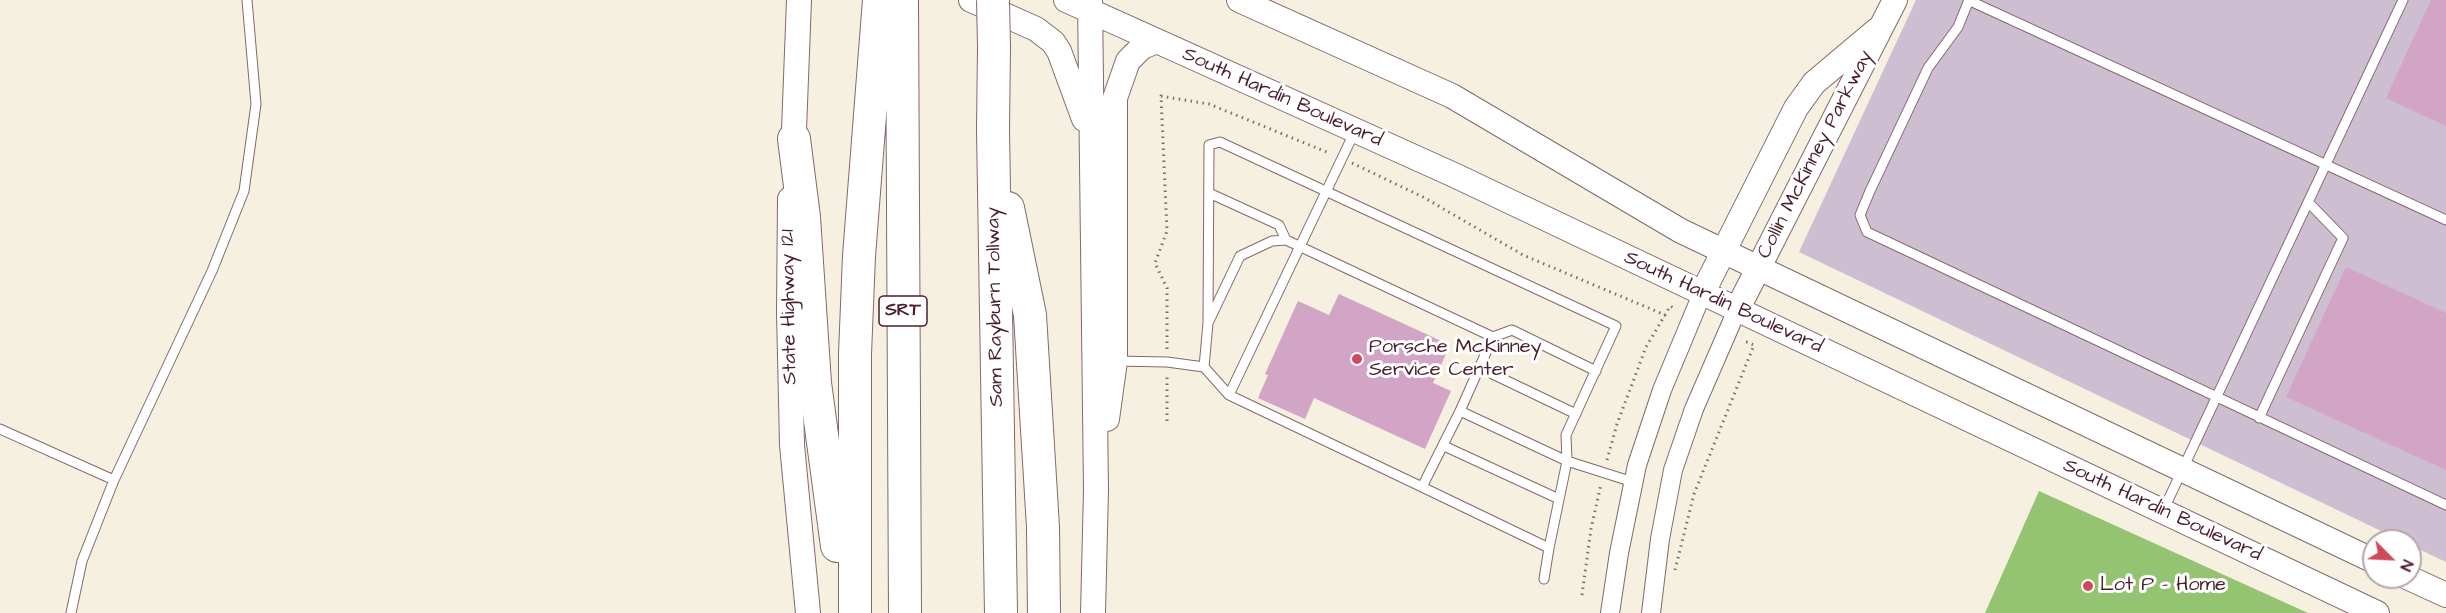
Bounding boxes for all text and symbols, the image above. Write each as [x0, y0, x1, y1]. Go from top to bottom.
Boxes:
street label: South Hardin Boulevard [1178, 43, 1386, 153]
street label: Collin McKinney Parkway [1753, 47, 1879, 263]
street label: Sam Rayburn Tollway [982, 207, 1010, 407]
street label: State Highway 121 [777, 229, 803, 385]
street label: South Hardin Boulevard [1620, 246, 1826, 360]
road number: SRT [879, 296, 927, 326]
place label: Porsche McKinney Service Center [1369, 336, 1542, 383]
marker: Porsche McKinney Service Center [1350, 352, 1364, 366]
street label: South Hardin Boulevard [2059, 454, 2265, 568]
north arrow [2362, 529, 2422, 589]
text: N [2395, 556, 2419, 575]
place label: Lot P - Home [2100, 574, 2226, 598]
marker: Lot P - Home [2081, 579, 2095, 593]

